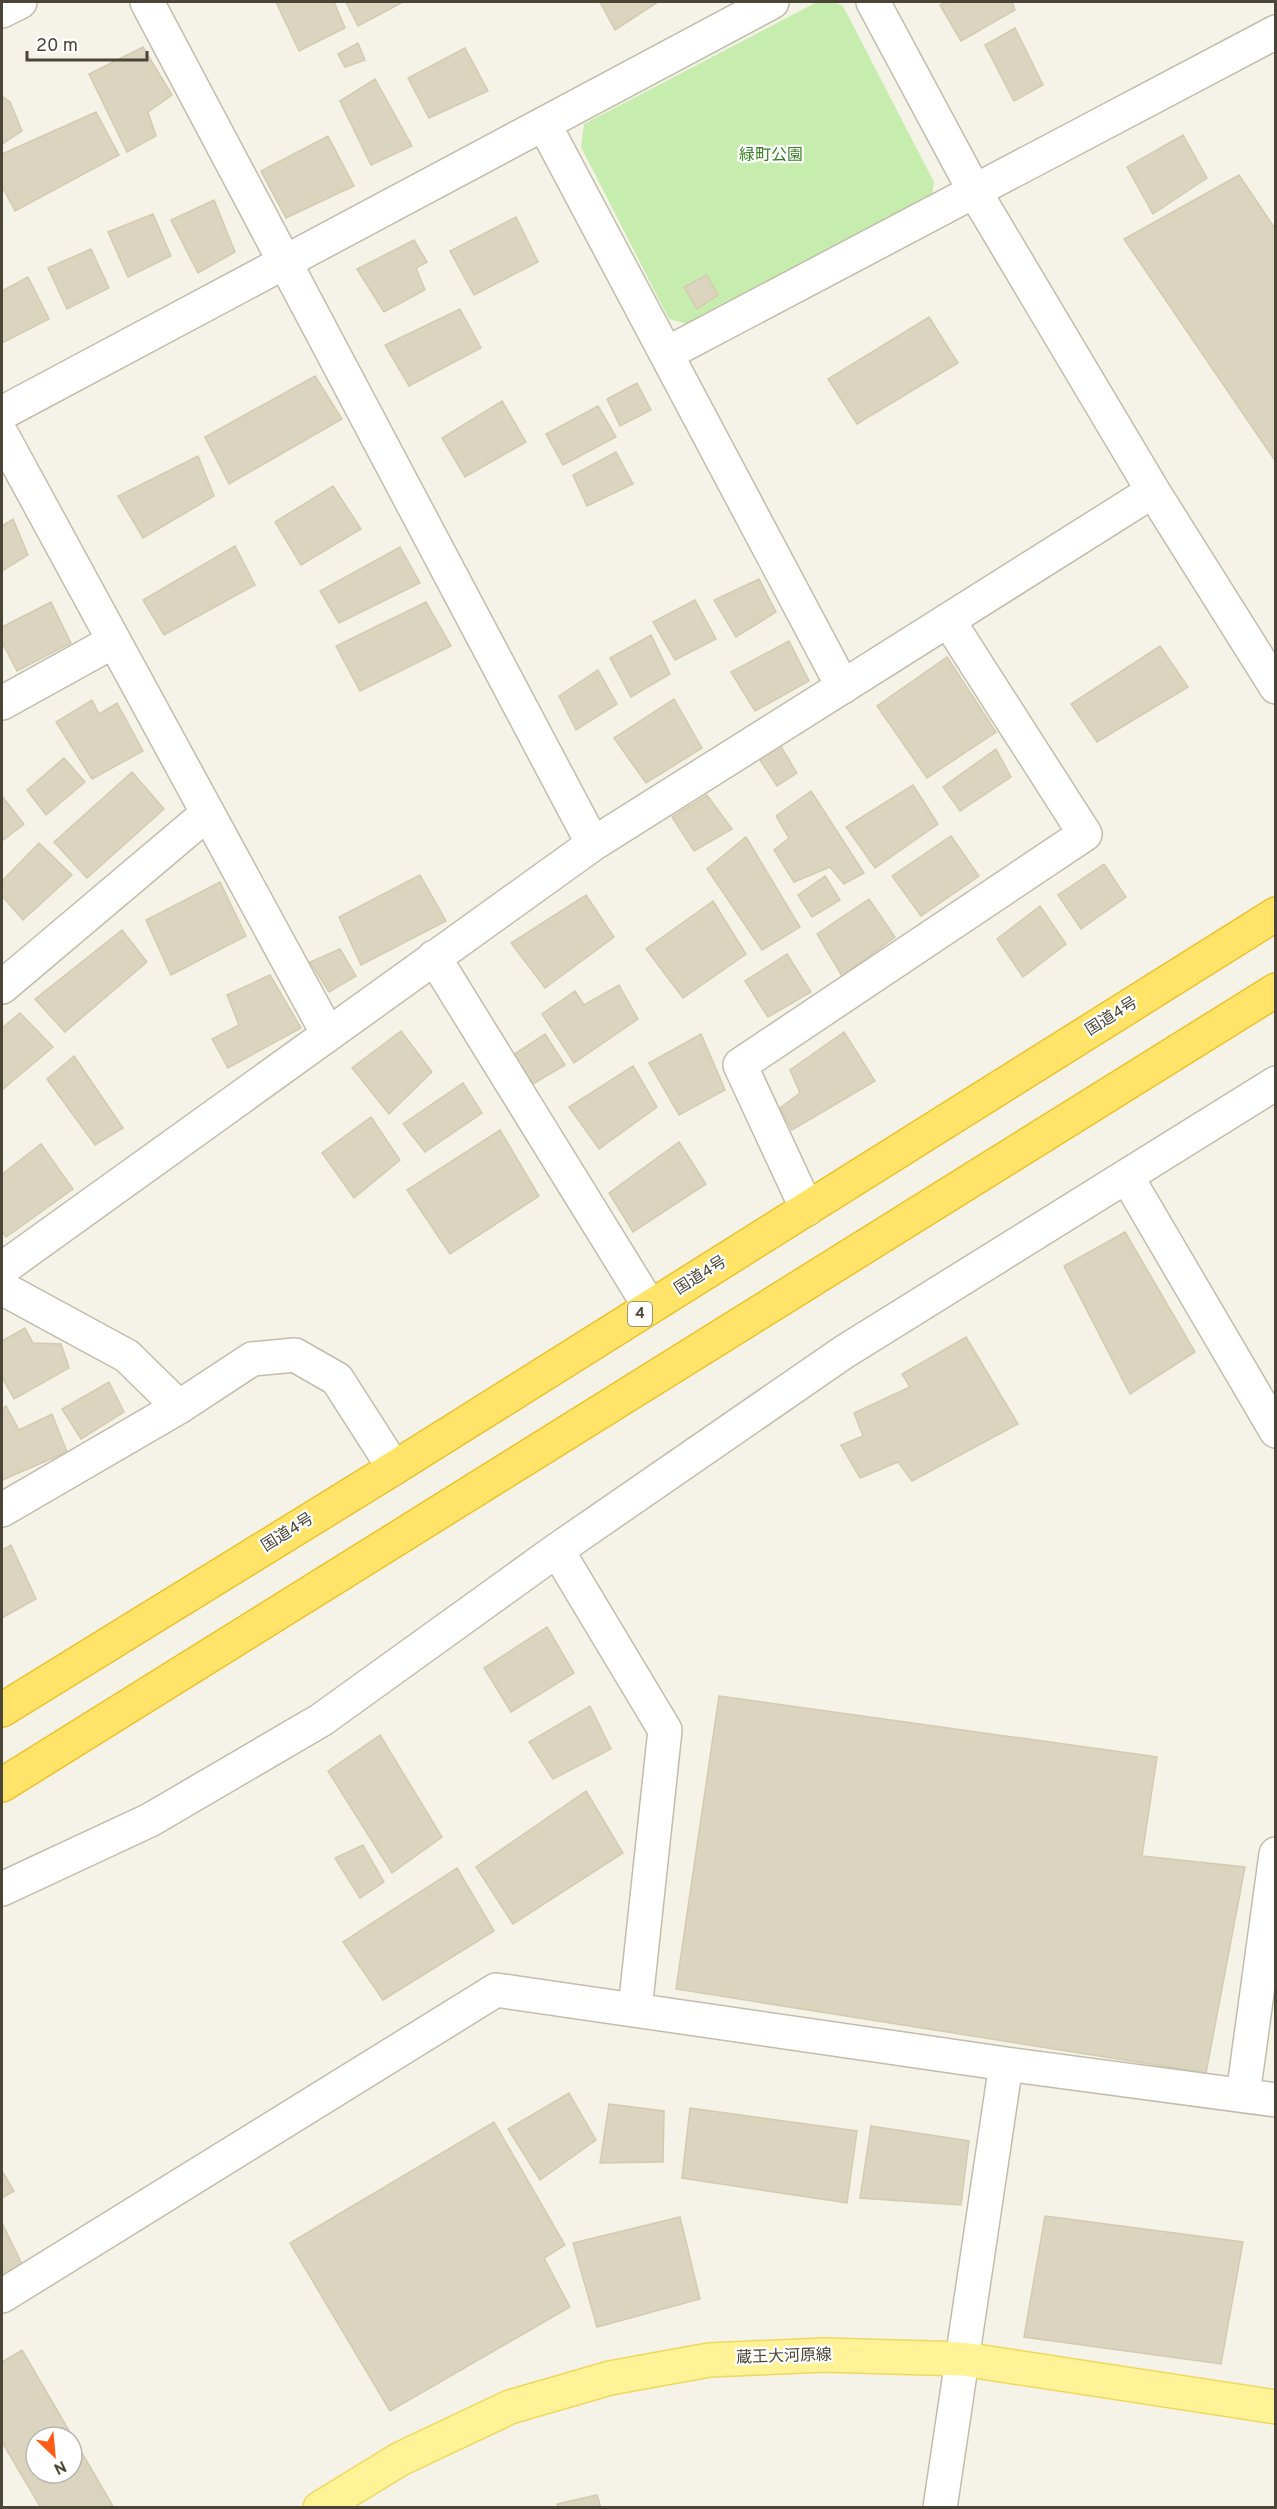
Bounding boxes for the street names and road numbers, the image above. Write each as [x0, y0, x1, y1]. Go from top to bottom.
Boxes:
street label: 国道4号 [1082, 993, 1142, 1041]
street label: 国道4号 [671, 1252, 731, 1300]
road number: 4 [628, 1302, 652, 1326]
street label: 国道4号 [258, 1509, 318, 1557]
street label: 蔵王大河原線 [736, 2345, 832, 2369]

